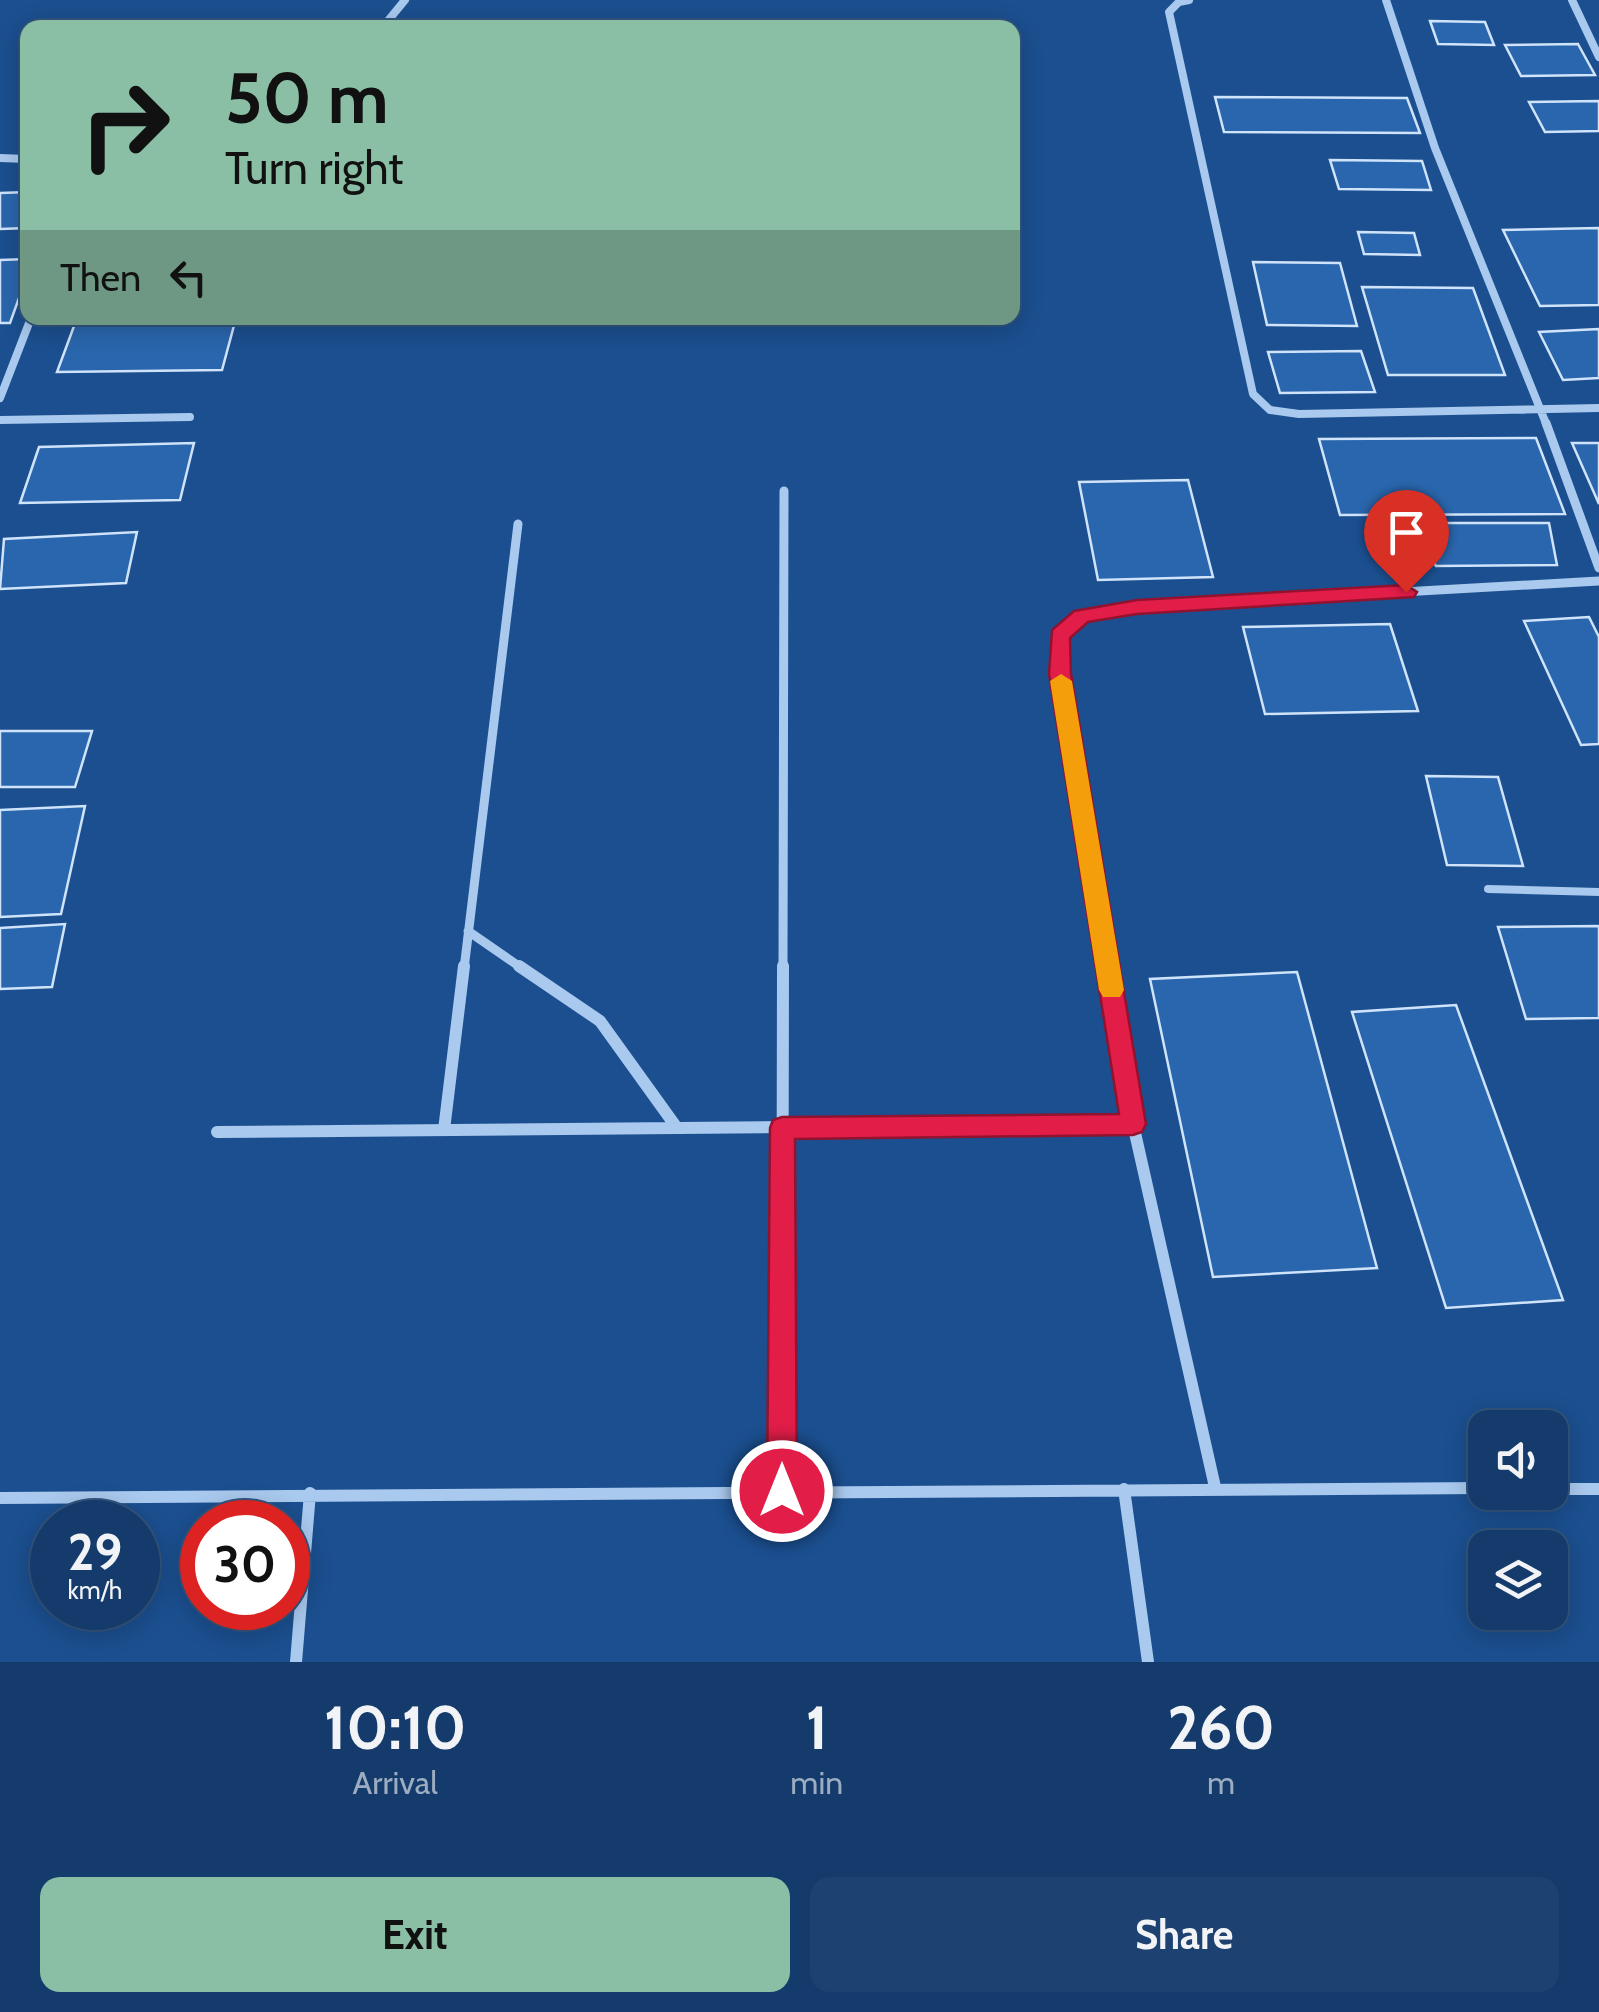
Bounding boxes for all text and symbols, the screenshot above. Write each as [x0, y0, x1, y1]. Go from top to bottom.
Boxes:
text: 50 m [225, 55, 389, 141]
icon: right [60, 60, 190, 190]
text: Turn right [225, 141, 404, 195]
icon: left [161, 250, 216, 305]
text: Then [60, 254, 141, 301]
pin [1364, 490, 1449, 593]
icon: arrive [1379, 505, 1434, 560]
map controls [1468, 1410, 1568, 1630]
button: sound [1468, 1410, 1568, 1510]
position arrow [730, 1439, 834, 1543]
speed limit sign: 30 [180, 1500, 310, 1630]
text: 29 [68, 1522, 122, 1583]
button: layers [1468, 1530, 1568, 1630]
text: km/h [68, 1575, 122, 1605]
text: 10:10 [324, 1691, 466, 1764]
text: 1 [806, 1691, 828, 1764]
text: 260 [1167, 1691, 1275, 1764]
text: Arrival [353, 1763, 438, 1802]
text: min [790, 1763, 843, 1802]
text: m [1207, 1763, 1235, 1802]
button: Exit [40, 1877, 790, 1992]
button: Share [810, 1877, 1559, 1992]

